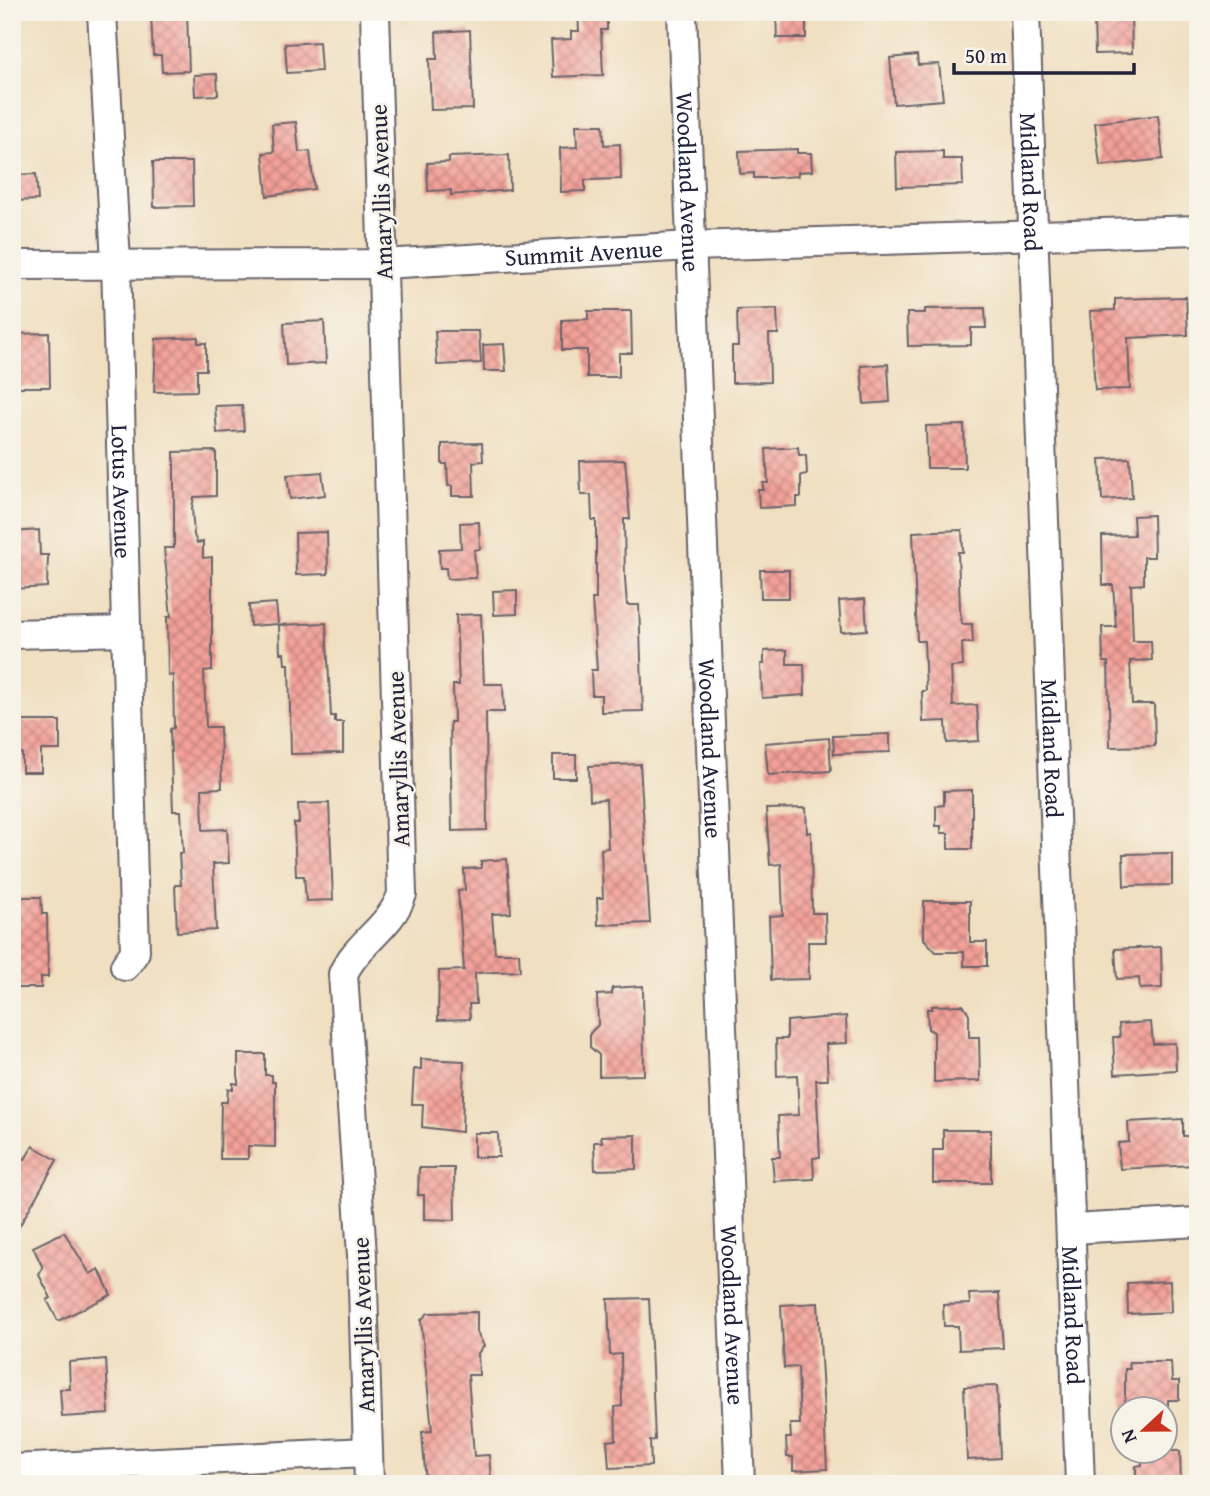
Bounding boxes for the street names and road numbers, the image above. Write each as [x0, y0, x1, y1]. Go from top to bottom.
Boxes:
street label: Woodland Avenue [668, 91, 710, 273]
street label: Amaryllis Avenue [360, 103, 402, 281]
street label: Midland Road [1011, 112, 1051, 252]
street label: Summit Avenue [504, 230, 664, 274]
street label: Lotus Avenue [103, 424, 142, 559]
street label: Woodland Avenue [690, 658, 732, 839]
street label: Amaryllis Avenue [377, 670, 419, 848]
street label: Midland Road [1032, 678, 1073, 819]
street label: Woodland Avenue [712, 1224, 754, 1406]
street label: Amaryllis Avenue [342, 1236, 384, 1414]
street label: Midland Road [1054, 1245, 1094, 1385]

